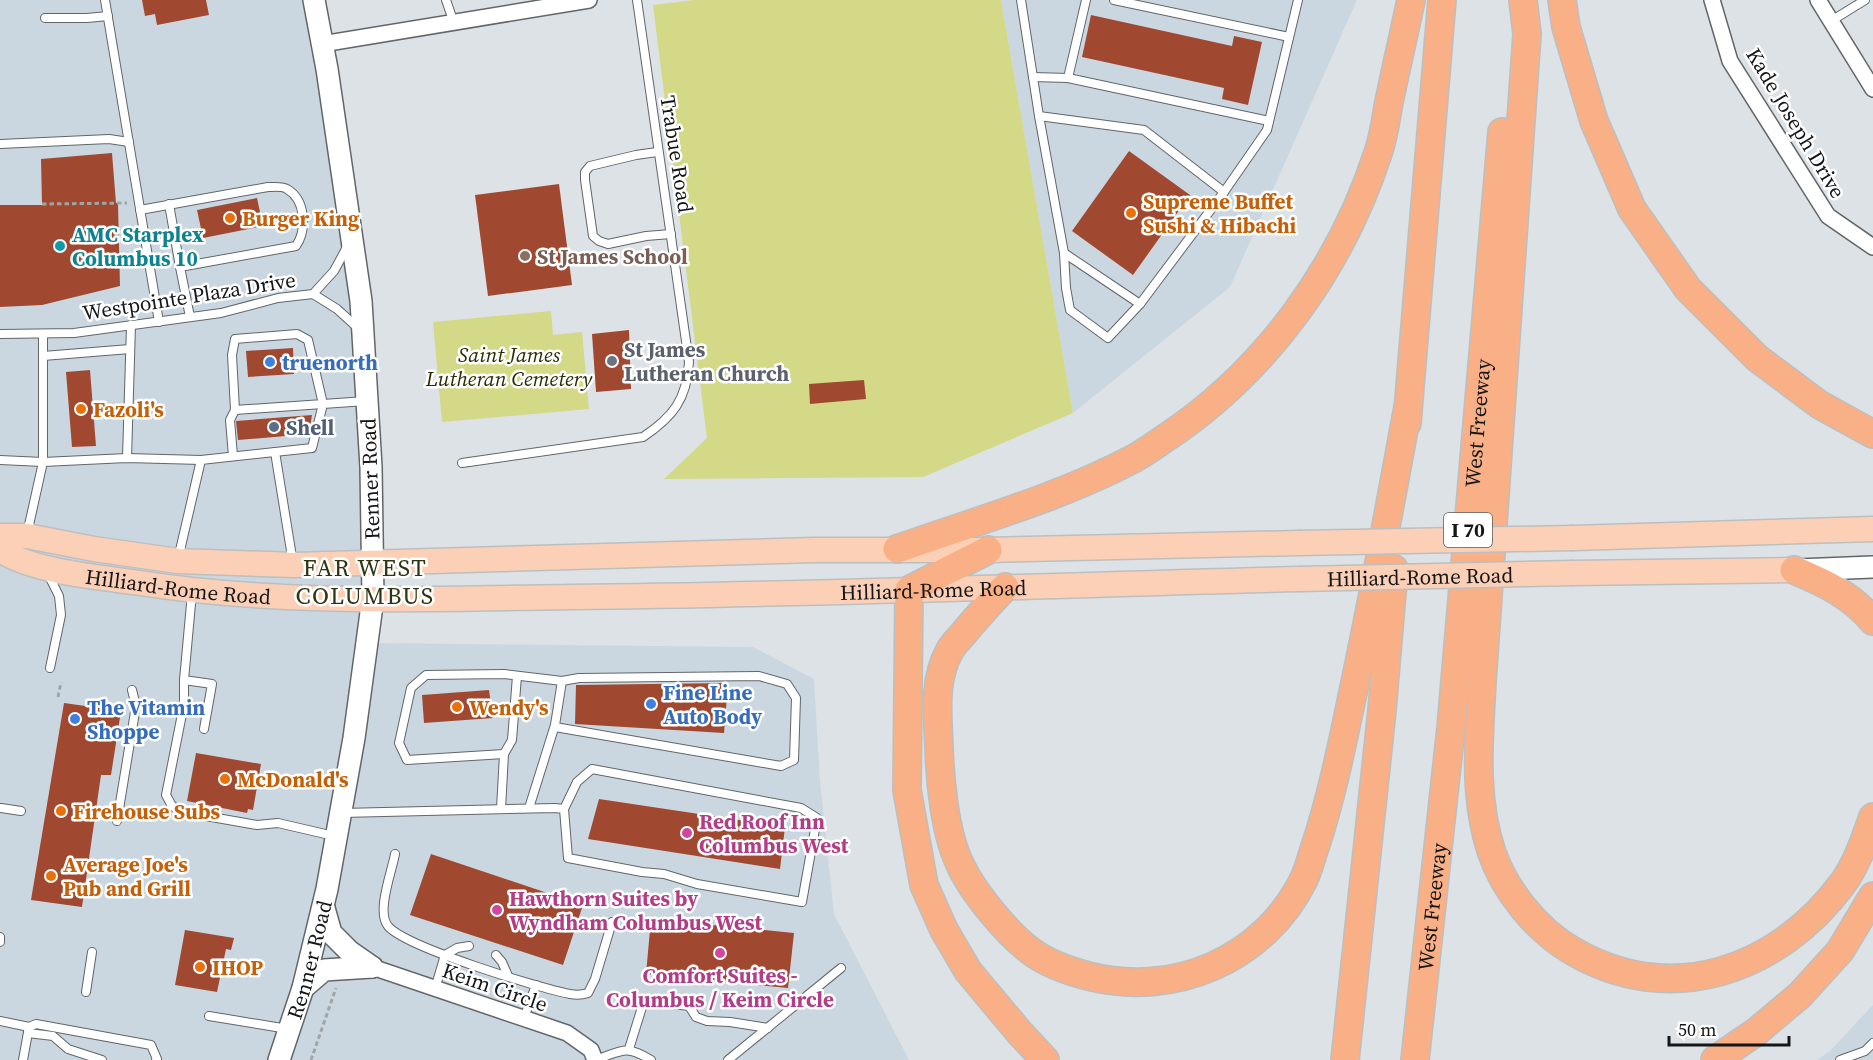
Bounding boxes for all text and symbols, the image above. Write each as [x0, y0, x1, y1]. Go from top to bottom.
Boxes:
street label: Kade Joseph Drive [1740, 42, 1852, 204]
street label: Trabue Road [653, 93, 701, 215]
place label: Supreme Buffet Sushi & Hibachi [1143, 187, 1297, 240]
place label: Burger King [242, 204, 360, 233]
marker: Supreme Buffet Sushi & Hibachi [1124, 206, 1138, 220]
marker: Burger King [223, 211, 237, 225]
place label: AMC Starplex Columbus 10 [72, 220, 204, 273]
marker: AMC Starplex Columbus 10 [53, 239, 67, 253]
place label: St James School [537, 242, 688, 271]
marker: St James School [518, 249, 532, 263]
street label: Westpointe Plaza Drive [80, 265, 298, 327]
place label: St James Lutheran Church [624, 335, 789, 388]
park label: Saint James Lutheran Cemetery [425, 340, 593, 393]
place label: truenorth [282, 348, 378, 377]
marker: St James Lutheran Church [605, 354, 619, 368]
marker: truenorth [263, 355, 277, 369]
street label: West Freeway [1457, 357, 1497, 489]
place label: Fazoli's [93, 395, 164, 424]
marker: Fazoli's [74, 402, 88, 416]
place label: Shell [286, 413, 335, 442]
street label: Renner Road [353, 418, 387, 540]
marker: Shell [267, 420, 281, 434]
road number: I 70 [1444, 513, 1492, 547]
district label: FAR WEST COLUMBUS [295, 551, 435, 612]
street label: Hilliard-Rome Road [1326, 560, 1514, 593]
street label: Hilliard-Rome Road [84, 561, 272, 611]
street label: Hilliard-Rome Road [840, 572, 1027, 607]
place label: Fine Line Auto Body [663, 678, 763, 731]
place label: The Vitamin Shoppe [87, 693, 205, 746]
place label: Wendy's [469, 693, 549, 722]
marker: Fine Line Auto Body [644, 697, 658, 711]
marker: Wendy's [450, 700, 464, 714]
marker: The Vitamin Shoppe [68, 712, 82, 726]
place label: McDonald's [237, 765, 349, 794]
marker: McDonald's [218, 772, 232, 786]
place label: Firehouse Subs [73, 797, 221, 826]
marker: Firehouse Subs [54, 804, 68, 818]
place label: Red Roof Inn Columbus West [699, 807, 849, 860]
marker: Red Roof Inn Columbus West [680, 826, 694, 840]
street label: West Freeway [1410, 841, 1453, 973]
place label: Average Joe's Pub and Grill [63, 850, 191, 903]
marker: Average Joe's Pub and Grill [44, 869, 58, 883]
place label: Hawthorn Suites by Wyndham Columbus West [509, 884, 763, 937]
street label: Renner Road [279, 897, 338, 1023]
marker: Hawthorn Suites by Wyndham Columbus West [490, 903, 504, 917]
marker: Comfort Suites - Columbus / Keim Circle [713, 946, 727, 960]
place label: IHOP [212, 953, 263, 982]
street label: Keim Circle [438, 955, 552, 1019]
marker: IHOP [193, 960, 207, 974]
place label: Comfort Suites - Columbus / Keim Circle [606, 961, 834, 1014]
scale bar [1669, 1009, 1789, 1047]
text: 50 m [1678, 1017, 1716, 1042]

